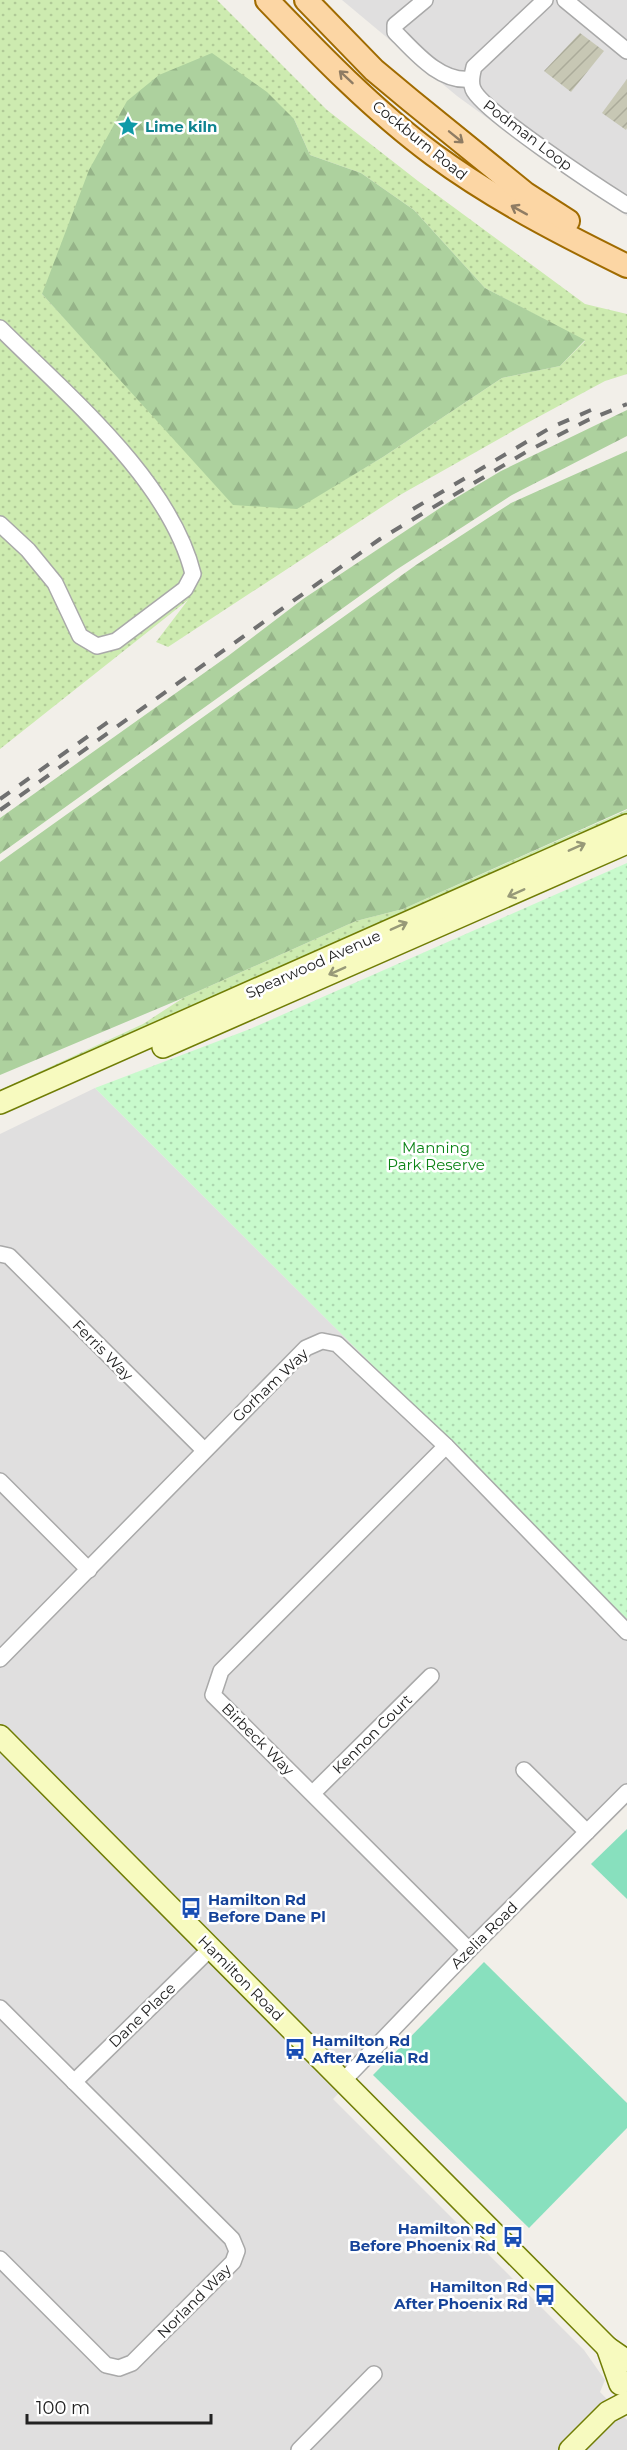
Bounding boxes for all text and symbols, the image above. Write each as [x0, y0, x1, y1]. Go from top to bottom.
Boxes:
one-way arrow [338, 70, 353, 84]
street label: Podman Loop [480, 95, 576, 175]
street label: Cockburn Road [369, 96, 471, 184]
place icon: Lime kiln [116, 114, 140, 138]
place label: Lime kiln [145, 117, 217, 136]
one-way arrow [447, 131, 463, 144]
one-way arrow [511, 204, 528, 216]
one-way arrow [567, 841, 586, 852]
one-way arrow [507, 888, 525, 899]
one-way arrow [389, 920, 407, 931]
street label: Spearwood Avenue [243, 926, 383, 1002]
one-way arrow [329, 966, 347, 977]
park label: Manning Park Reserve [387, 1138, 485, 1174]
street label: Ferris Way [69, 1316, 138, 1385]
street label: Gorham Way [228, 1343, 313, 1426]
street label: Kennon Court [328, 1690, 416, 1778]
street label: Birbeck Way [218, 1699, 299, 1780]
place label: Hamilton Rd Before Dane Pl [208, 1890, 326, 1926]
bus stop icon: Hamilton Rd Before Dane Pl [179, 1896, 203, 1920]
street label: Azelia Road [446, 1897, 522, 1973]
street label: Hamilton Road [194, 1931, 288, 2025]
street label: Dane Place [105, 1979, 179, 2051]
place label: Hamilton Rd After Azelia Rd [311, 2031, 429, 2067]
bus stop icon: Hamilton Rd After Azelia Rd [283, 2037, 307, 2061]
place label: Hamilton Rd Before Phoenix Rd [349, 2219, 496, 2255]
bus stop icon: Hamilton Rd Before Phoenix Rd [501, 2225, 525, 2249]
street label: Norland Way [153, 2259, 236, 2342]
place label: Hamilton Rd After Phoenix Rd [393, 2277, 528, 2313]
bus stop icon: Hamilton Rd After Phoenix Rd [533, 2283, 557, 2307]
scale bar [27, 2387, 212, 2425]
text: 100 m [36, 2397, 90, 2419]

